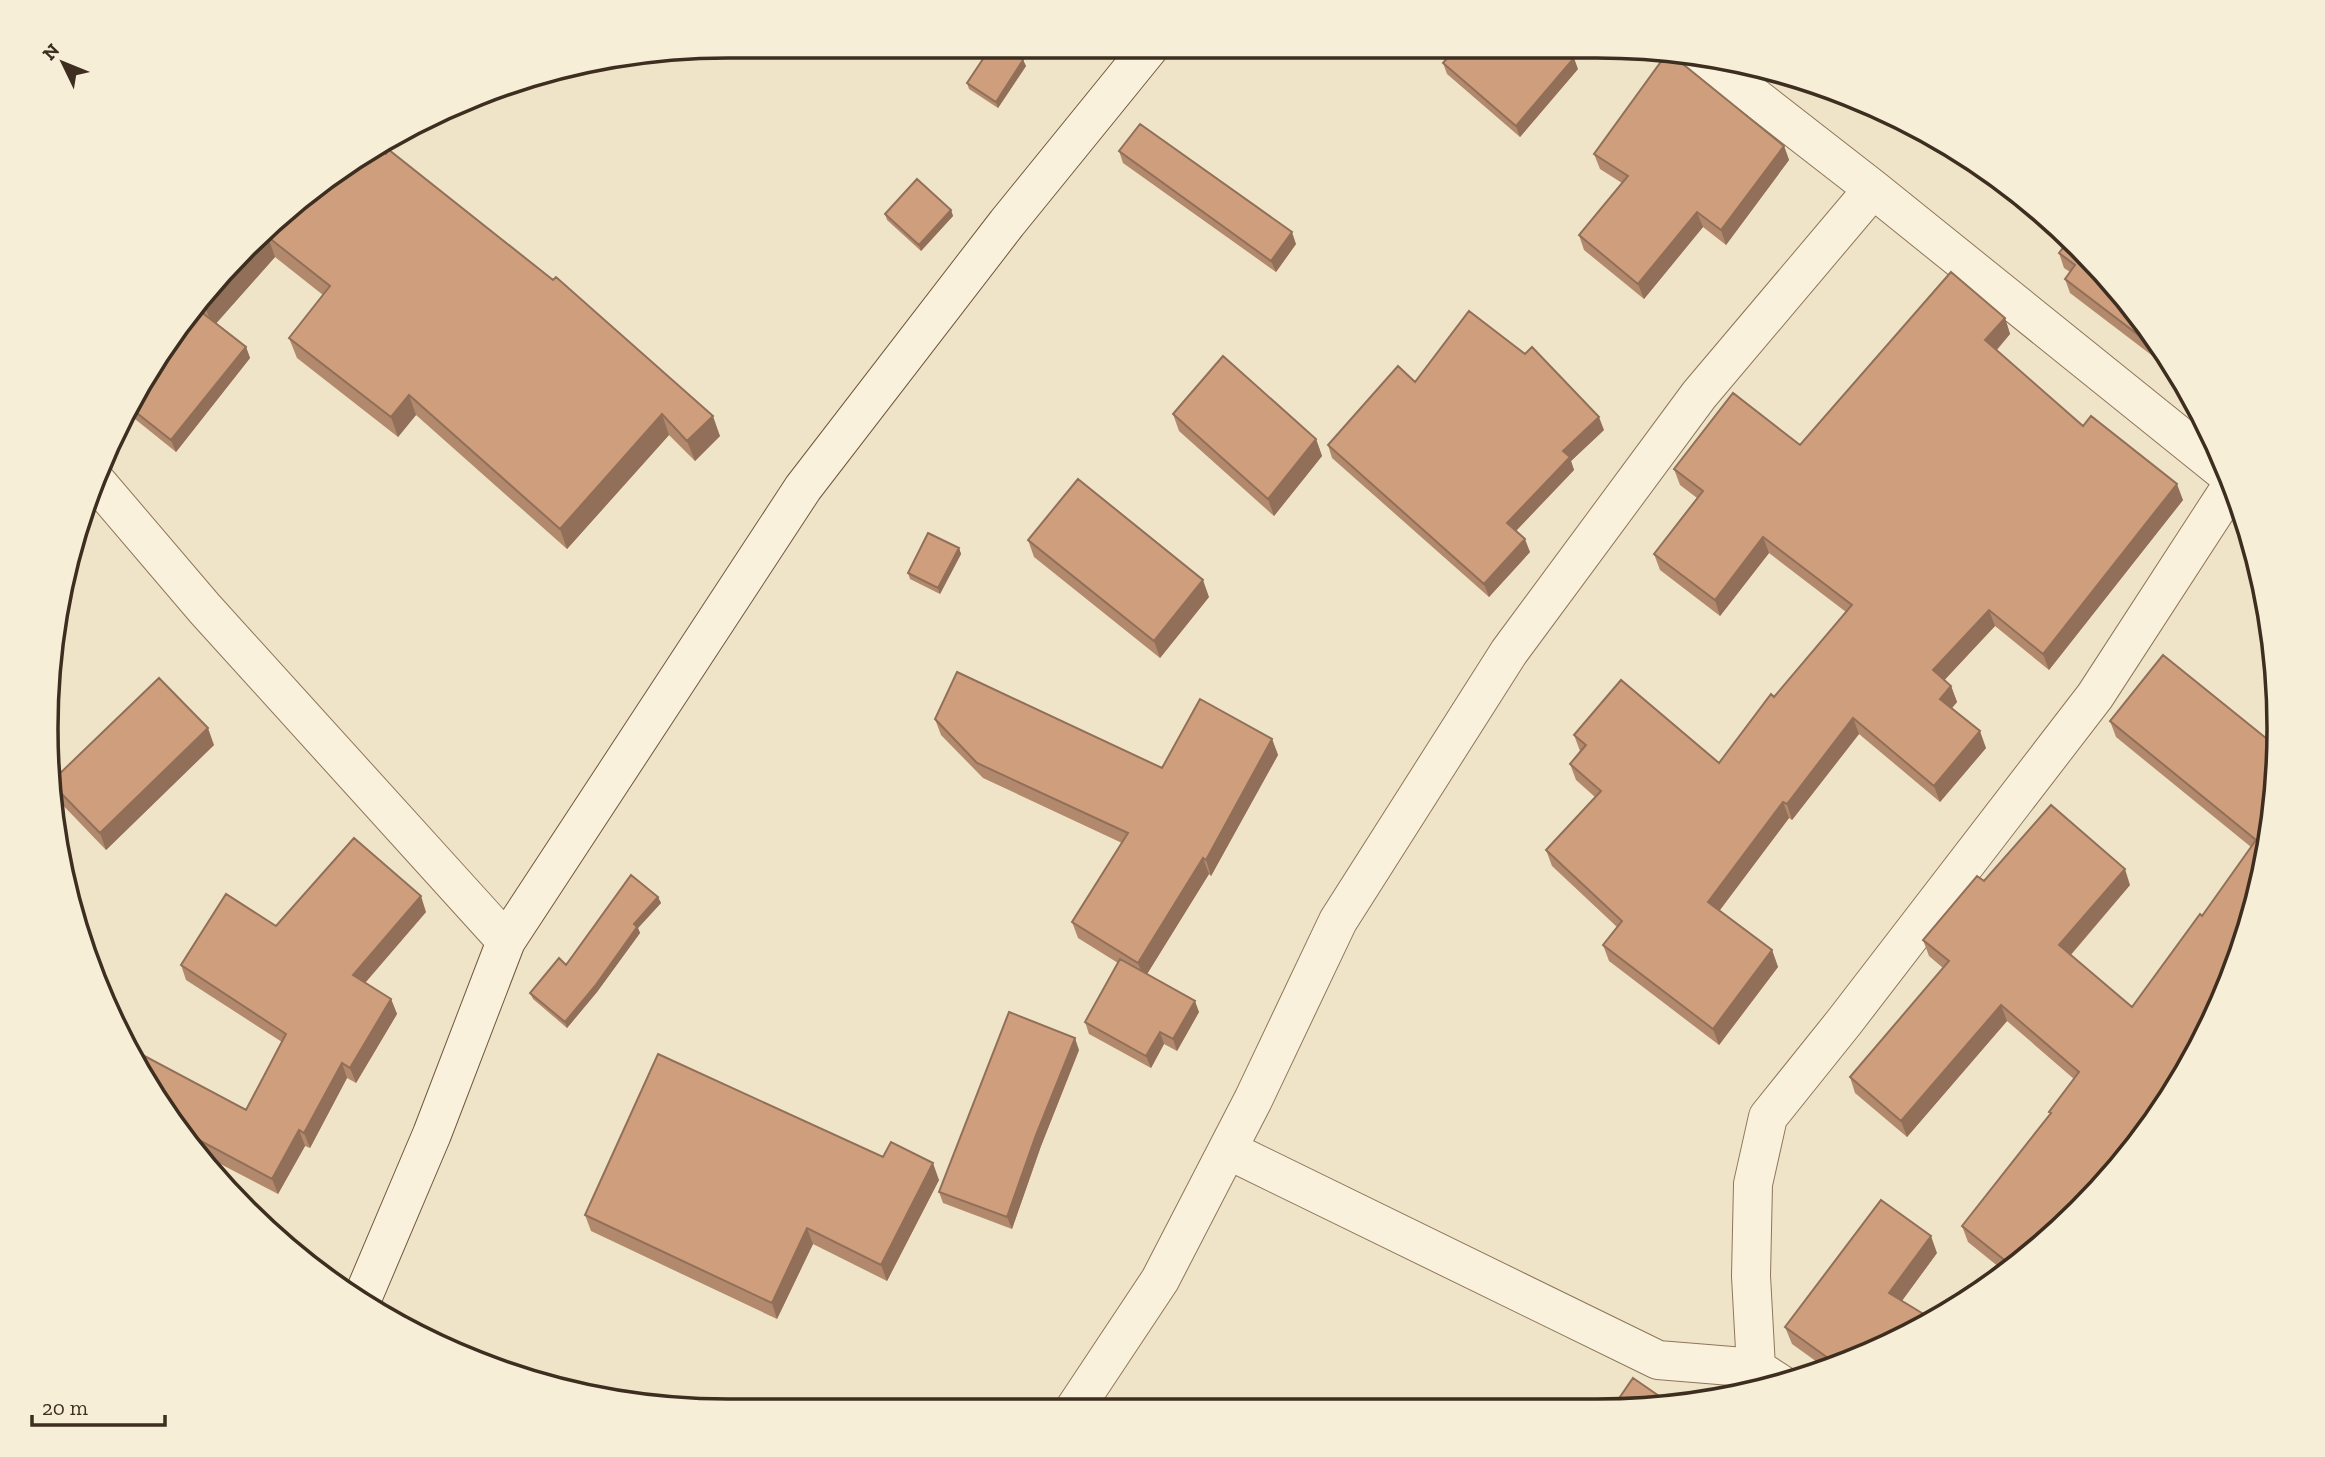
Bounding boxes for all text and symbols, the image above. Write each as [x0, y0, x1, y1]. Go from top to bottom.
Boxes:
north arrow [28, 28, 98, 98]
text: N [38, 39, 64, 65]
scale bar [32, 1384, 164, 1428]
text: 20 m [42, 1395, 88, 1420]

